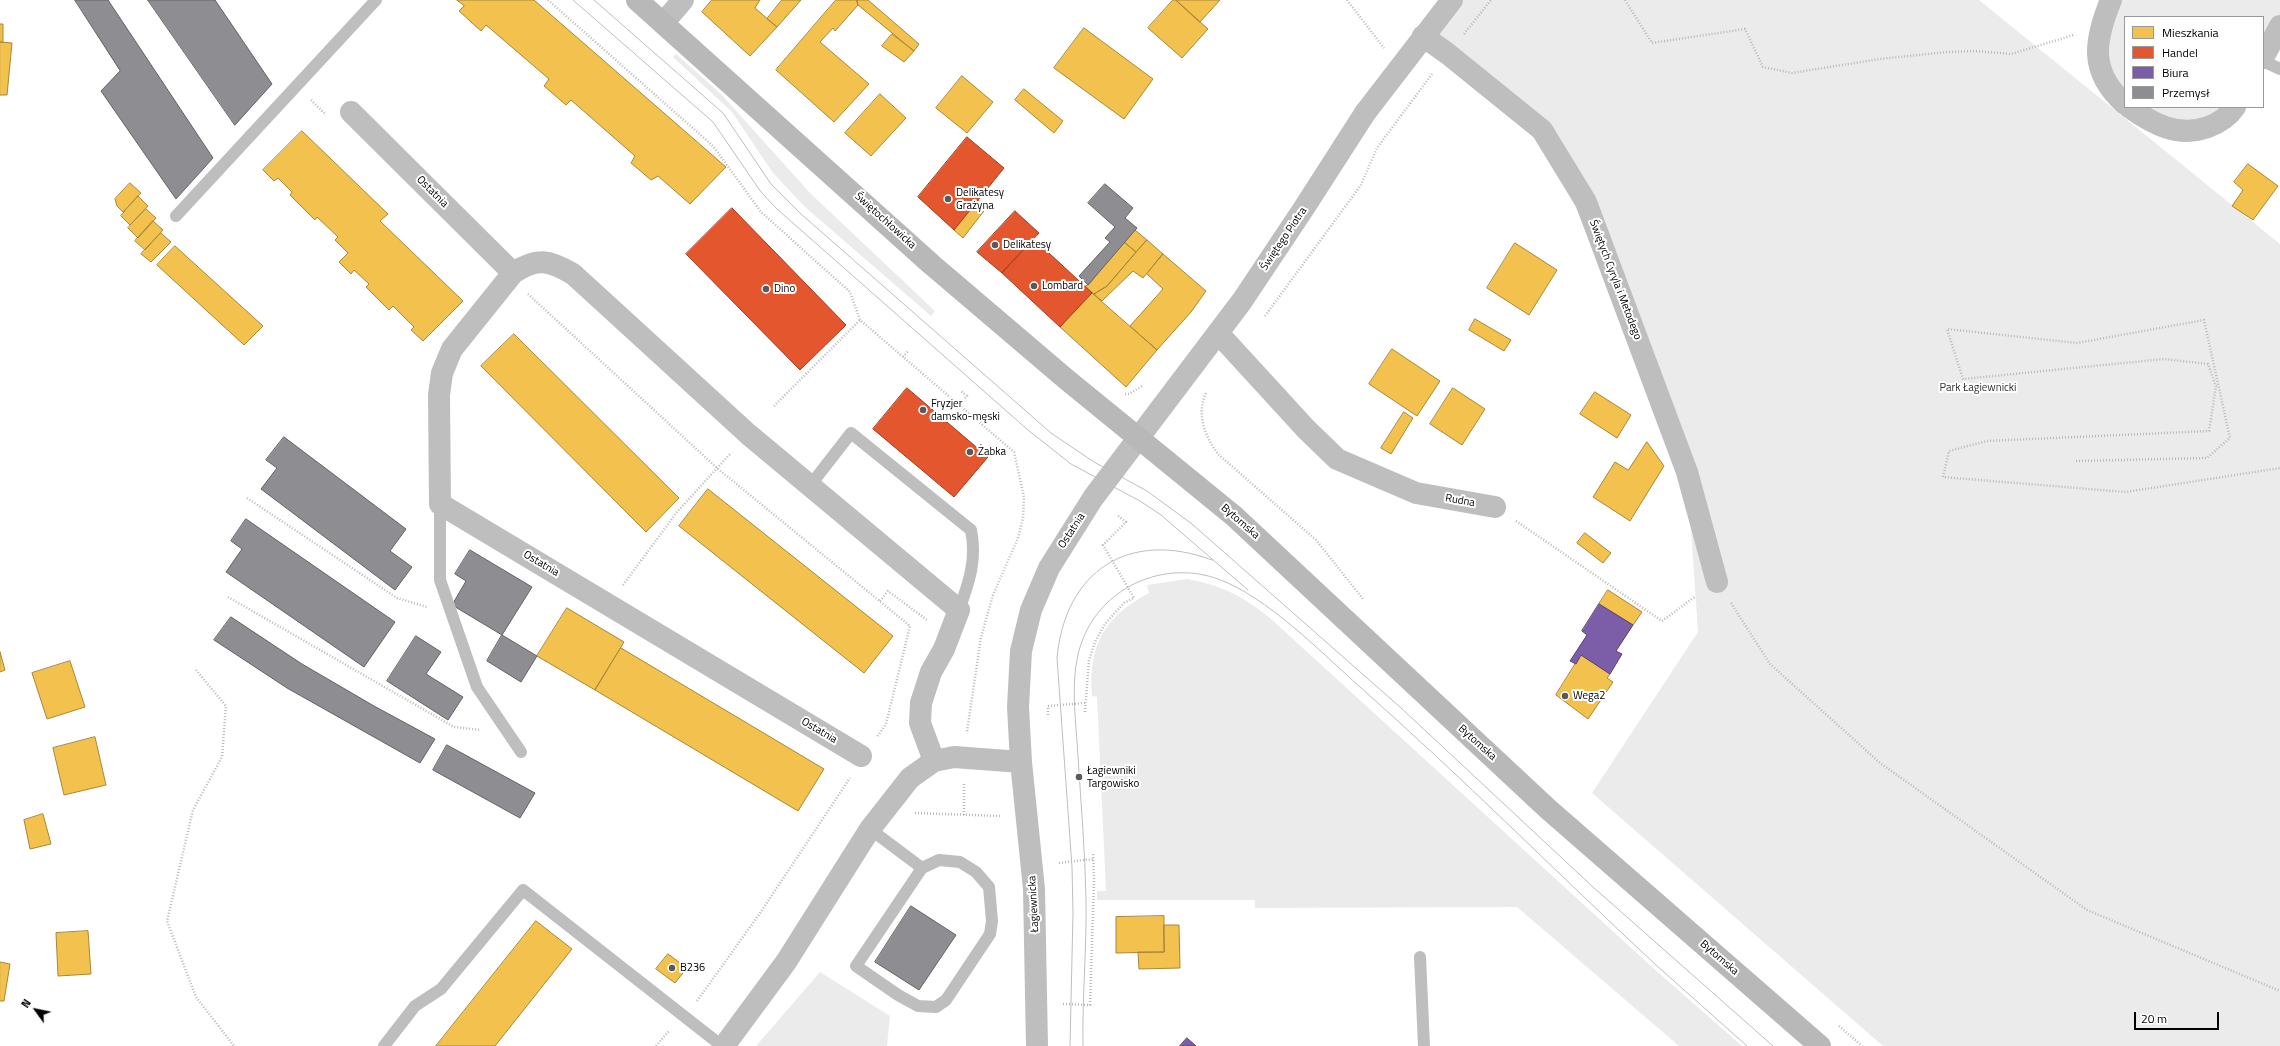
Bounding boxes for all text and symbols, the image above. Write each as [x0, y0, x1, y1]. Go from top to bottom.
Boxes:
legend [2124, 16, 2264, 108]
text: Mieszkania [2162, 23, 2219, 42]
text: Handel [2162, 43, 2198, 62]
text: Biura [2162, 63, 2189, 82]
text: Przemysł [2162, 83, 2210, 102]
street label: Ostatnia [413, 173, 451, 211]
place label: Delikatesy Grażyna [956, 186, 1004, 212]
street label: Świętochłowicka [852, 190, 918, 252]
marker: Delikatesy Grażyna [943, 194, 953, 204]
street label: Świętego Piotra [1258, 205, 1310, 273]
street label: Świętych Cyryla i Metodego [1586, 218, 1644, 342]
place label: Delikatesy [1003, 238, 1051, 252]
marker: Delikatesy [990, 240, 1000, 250]
place label: Lombard [1042, 279, 1083, 293]
marker: Lombard [1029, 281, 1039, 291]
place label: Dino [774, 282, 795, 296]
marker: Dino [761, 284, 771, 294]
park label: Park Łagiewnicki [1939, 381, 2017, 395]
place label: Fryzjer damsko-męski [931, 397, 1000, 423]
marker: Fryzjer damsko-męski [918, 405, 928, 415]
place label: Żabka [978, 445, 1006, 459]
marker: Żabka [965, 447, 975, 457]
street label: Rudna [1444, 492, 1476, 510]
street label: Bytomska [1218, 502, 1262, 542]
street label: Ostatnia [1056, 511, 1088, 551]
street label: Ostatnia [521, 548, 561, 580]
place label: Wega2 [1573, 689, 1605, 703]
marker: Wega2 [1560, 691, 1570, 701]
street label: Ostatnia [799, 715, 839, 747]
street label: Bytomska [1455, 722, 1499, 764]
place label: Łagiewniki Targowisko [1087, 764, 1139, 790]
marker: Łagiewniki Targowisko [1074, 772, 1084, 782]
street label: Łagiewnicka [1026, 875, 1042, 933]
street label: Bytomska [1697, 938, 1741, 978]
place label: B236 [680, 961, 705, 975]
marker: B236 [667, 963, 677, 973]
north arrow [16, 990, 56, 1030]
text: N [17, 996, 35, 1011]
scale bar [2136, 1004, 2221, 1030]
text: 20 m [2141, 1009, 2167, 1028]

